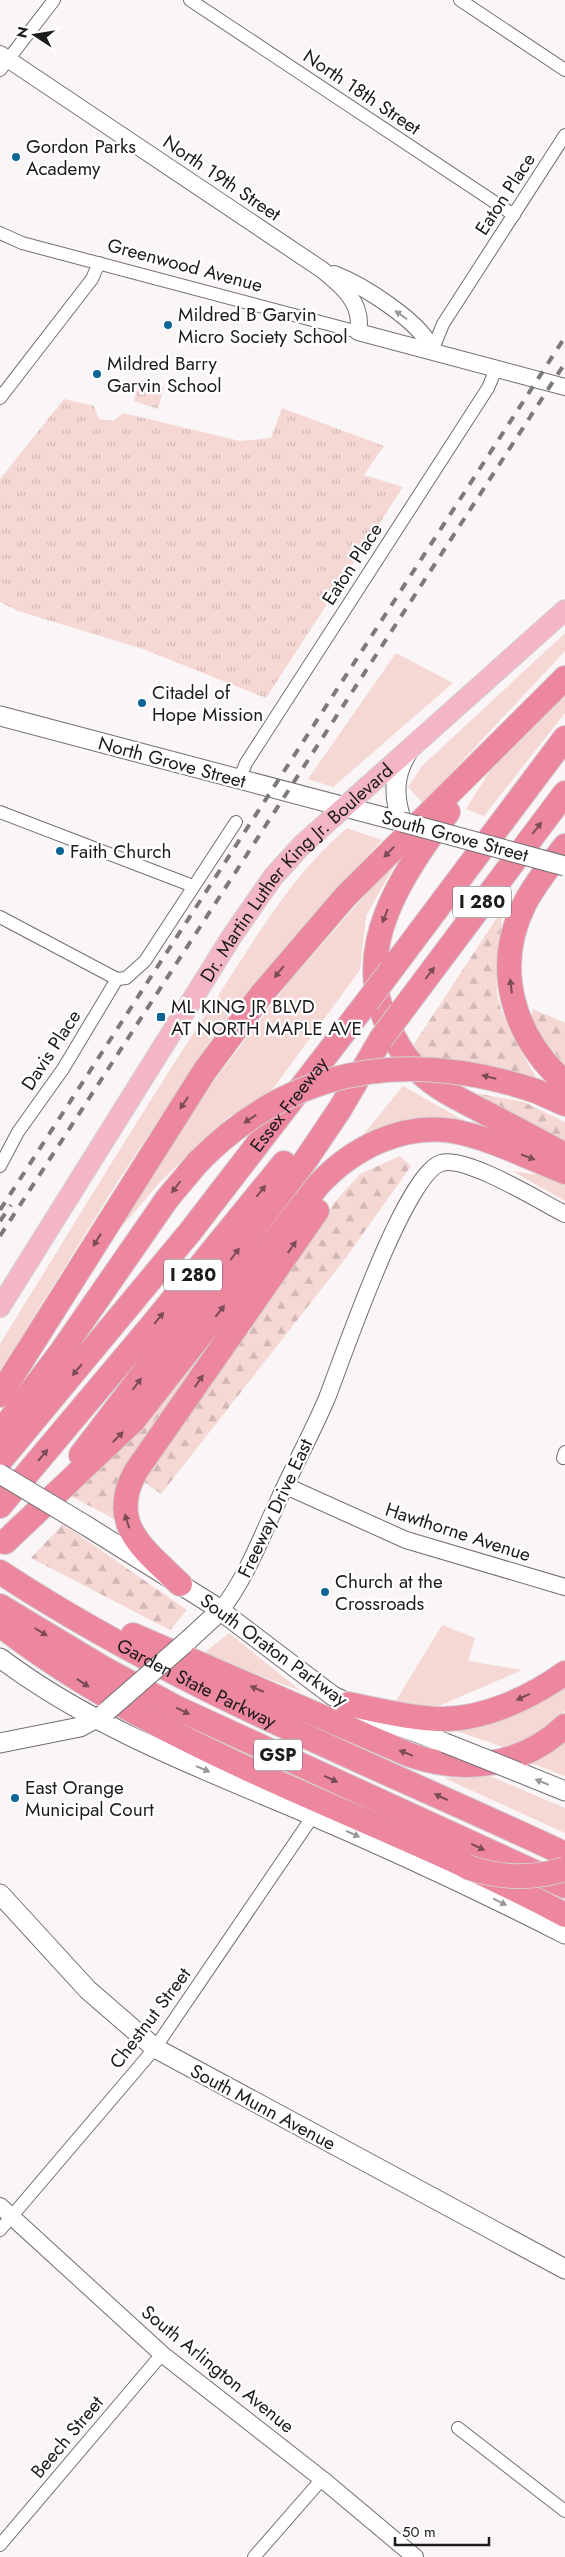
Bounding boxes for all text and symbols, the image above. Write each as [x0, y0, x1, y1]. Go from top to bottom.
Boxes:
north arrow [10, 10, 60, 60]
text: N [11, 25, 33, 40]
street label: North 18th Street [298, 43, 426, 142]
street label: North 19th Street [158, 129, 287, 228]
place label: Gordon Parks Academy [26, 133, 136, 182]
street label: Eaton Place [468, 147, 542, 240]
marker: Gordon Parks Academy [10, 151, 22, 163]
street label: Greenwood Avenue [104, 231, 266, 299]
place label: Mildred B Garvin Micro Society School [178, 301, 348, 350]
one-way arrow [394, 310, 408, 320]
marker: Mildred B Garvin Micro Society School [162, 319, 174, 331]
place label: Mildred Barry Garvin School [107, 350, 222, 399]
marker: Mildred Barry Garvin School [91, 368, 103, 380]
street label: Eaton Place [315, 517, 389, 610]
place label: Citadel of Hope Mission [152, 679, 263, 728]
marker: Citadel of Hope Mission [136, 697, 148, 709]
street label: North Grove Street [95, 729, 249, 795]
street label: Dr. Martin Luther King Jr. Boulevard [193, 757, 399, 987]
street label: South Grove Street [379, 803, 532, 869]
one-way arrow [532, 821, 542, 835]
place label: Faith Church [70, 838, 172, 865]
marker: Faith Church [54, 845, 66, 857]
one-way arrow [383, 845, 395, 857]
road number: I 280 [453, 886, 511, 918]
one-way arrow [381, 909, 389, 924]
one-way arrow [274, 965, 285, 978]
one-way arrow [425, 966, 435, 980]
one-way arrow [507, 978, 515, 994]
place label: ML KING JR BLVD AT NORTH MAPLE AVE [171, 993, 362, 1042]
street label: Davis Place [15, 1004, 87, 1096]
marker: ML KING JR BLVD AT NORTH MAPLE AVE [155, 1011, 167, 1023]
street label: Essex Freeway [243, 1050, 334, 1157]
one-way arrow [482, 1073, 497, 1081]
one-way arrow [179, 1096, 189, 1110]
one-way arrow [243, 1114, 257, 1123]
one-way arrow [520, 1154, 535, 1161]
one-way arrow [171, 1180, 182, 1193]
one-way arrow [256, 1185, 267, 1198]
one-way arrow [93, 1234, 102, 1247]
one-way arrow [287, 1241, 297, 1254]
one-way arrow [230, 1247, 240, 1261]
road number: I 280 [164, 1260, 222, 1290]
one-way arrow [214, 1305, 225, 1318]
one-way arrow [153, 1311, 164, 1324]
one-way arrow [71, 1363, 83, 1375]
one-way arrow [194, 1374, 204, 1388]
one-way arrow [132, 1377, 142, 1391]
one-way arrow [112, 1432, 124, 1444]
street label: Freeway Drive East [231, 1434, 319, 1582]
one-way arrow [37, 1449, 48, 1462]
street label: Hawthorne Avenue [382, 1496, 534, 1568]
one-way arrow [123, 1513, 130, 1528]
place label: Church at the Crossroads [335, 1568, 443, 1617]
marker: Church at the Crossroads [319, 1586, 331, 1598]
street label: South Oraton Parkway [195, 1587, 354, 1713]
one-way arrow [35, 1627, 48, 1636]
street label: Garden State Parkway [112, 1631, 281, 1735]
one-way arrow [76, 1678, 89, 1688]
one-way arrow [249, 1684, 264, 1692]
one-way arrow [515, 1693, 530, 1701]
one-way arrow [176, 1707, 190, 1715]
road number: GSP [254, 1740, 302, 1770]
one-way arrow [399, 1748, 413, 1756]
one-way arrow [196, 1766, 211, 1774]
place label: East Orange Municipal Court [25, 1774, 154, 1823]
one-way arrow [324, 1775, 338, 1783]
one-way arrow [535, 1777, 549, 1785]
marker: East Orange Municipal Court [9, 1792, 21, 1804]
one-way arrow [434, 1793, 448, 1801]
one-way arrow [346, 1830, 360, 1838]
one-way arrow [471, 1843, 485, 1851]
one-way arrow [493, 1898, 507, 1906]
street label: Chestnut Street [103, 1961, 197, 2074]
street label: South Munn Avenue [185, 2057, 341, 2157]
street label: South Arlington Avenue [136, 2299, 300, 2439]
street label: Beech Street [24, 2390, 110, 2484]
scale bar [395, 2514, 489, 2546]
text: 50 m [402, 2521, 436, 2543]

